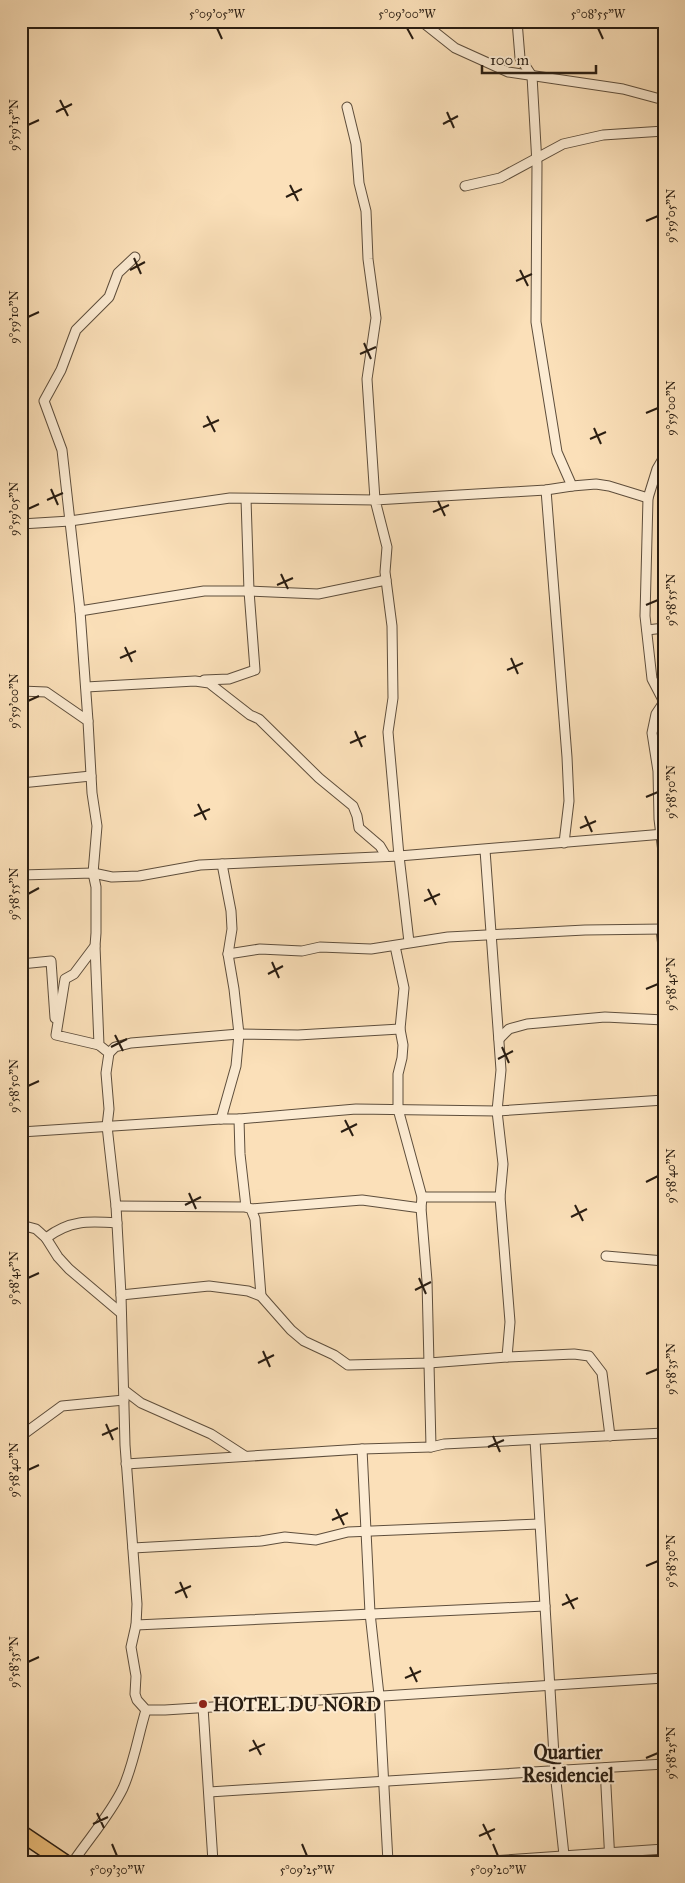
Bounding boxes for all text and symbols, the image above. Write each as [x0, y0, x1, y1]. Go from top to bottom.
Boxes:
text: 5°09'05"W [189, 7, 246, 21]
text: 5°09'00"W [378, 7, 436, 21]
text: 5°08'55"W [571, 7, 626, 21]
scale bar [482, 42, 596, 74]
text: 100 m [490, 51, 530, 69]
text: 9°59'15"N [7, 99, 21, 151]
text: 9°59'05"N [664, 189, 678, 243]
text: 9°59'10"N [7, 290, 21, 344]
text: 9°59'00"N [664, 380, 678, 436]
text: 9°59'05"N [7, 482, 21, 536]
text: 9°58'55"N [664, 574, 678, 626]
text: 9°59'00"N [7, 673, 21, 729]
text: 9°58'50"N [664, 765, 678, 819]
text: 9°58'55"N [7, 868, 21, 920]
text: 9°58'45"N [664, 957, 678, 1011]
text: 9°58'50"N [7, 1059, 21, 1113]
text: 9°58'40"N [664, 1148, 678, 1204]
text: 9°58'45"N [7, 1251, 21, 1305]
text: 9°58'35"N [664, 1343, 678, 1395]
text: 9°58'40"N [7, 1442, 21, 1498]
text: 9°58'30"N [664, 1534, 678, 1588]
text: 9°58'35"N [7, 1636, 21, 1688]
place label: HOTEL DU NORD [213, 1693, 381, 1716]
marker: HOTEL DU NORD [197, 1698, 209, 1710]
text: 9°58'25"N [664, 1727, 678, 1779]
district label: Quartier Residenciel [522, 1740, 614, 1787]
text: 5°09'30"W [89, 1863, 145, 1877]
text: 5°09'25"W [280, 1863, 335, 1877]
text: 5°09'20"W [470, 1863, 527, 1877]

